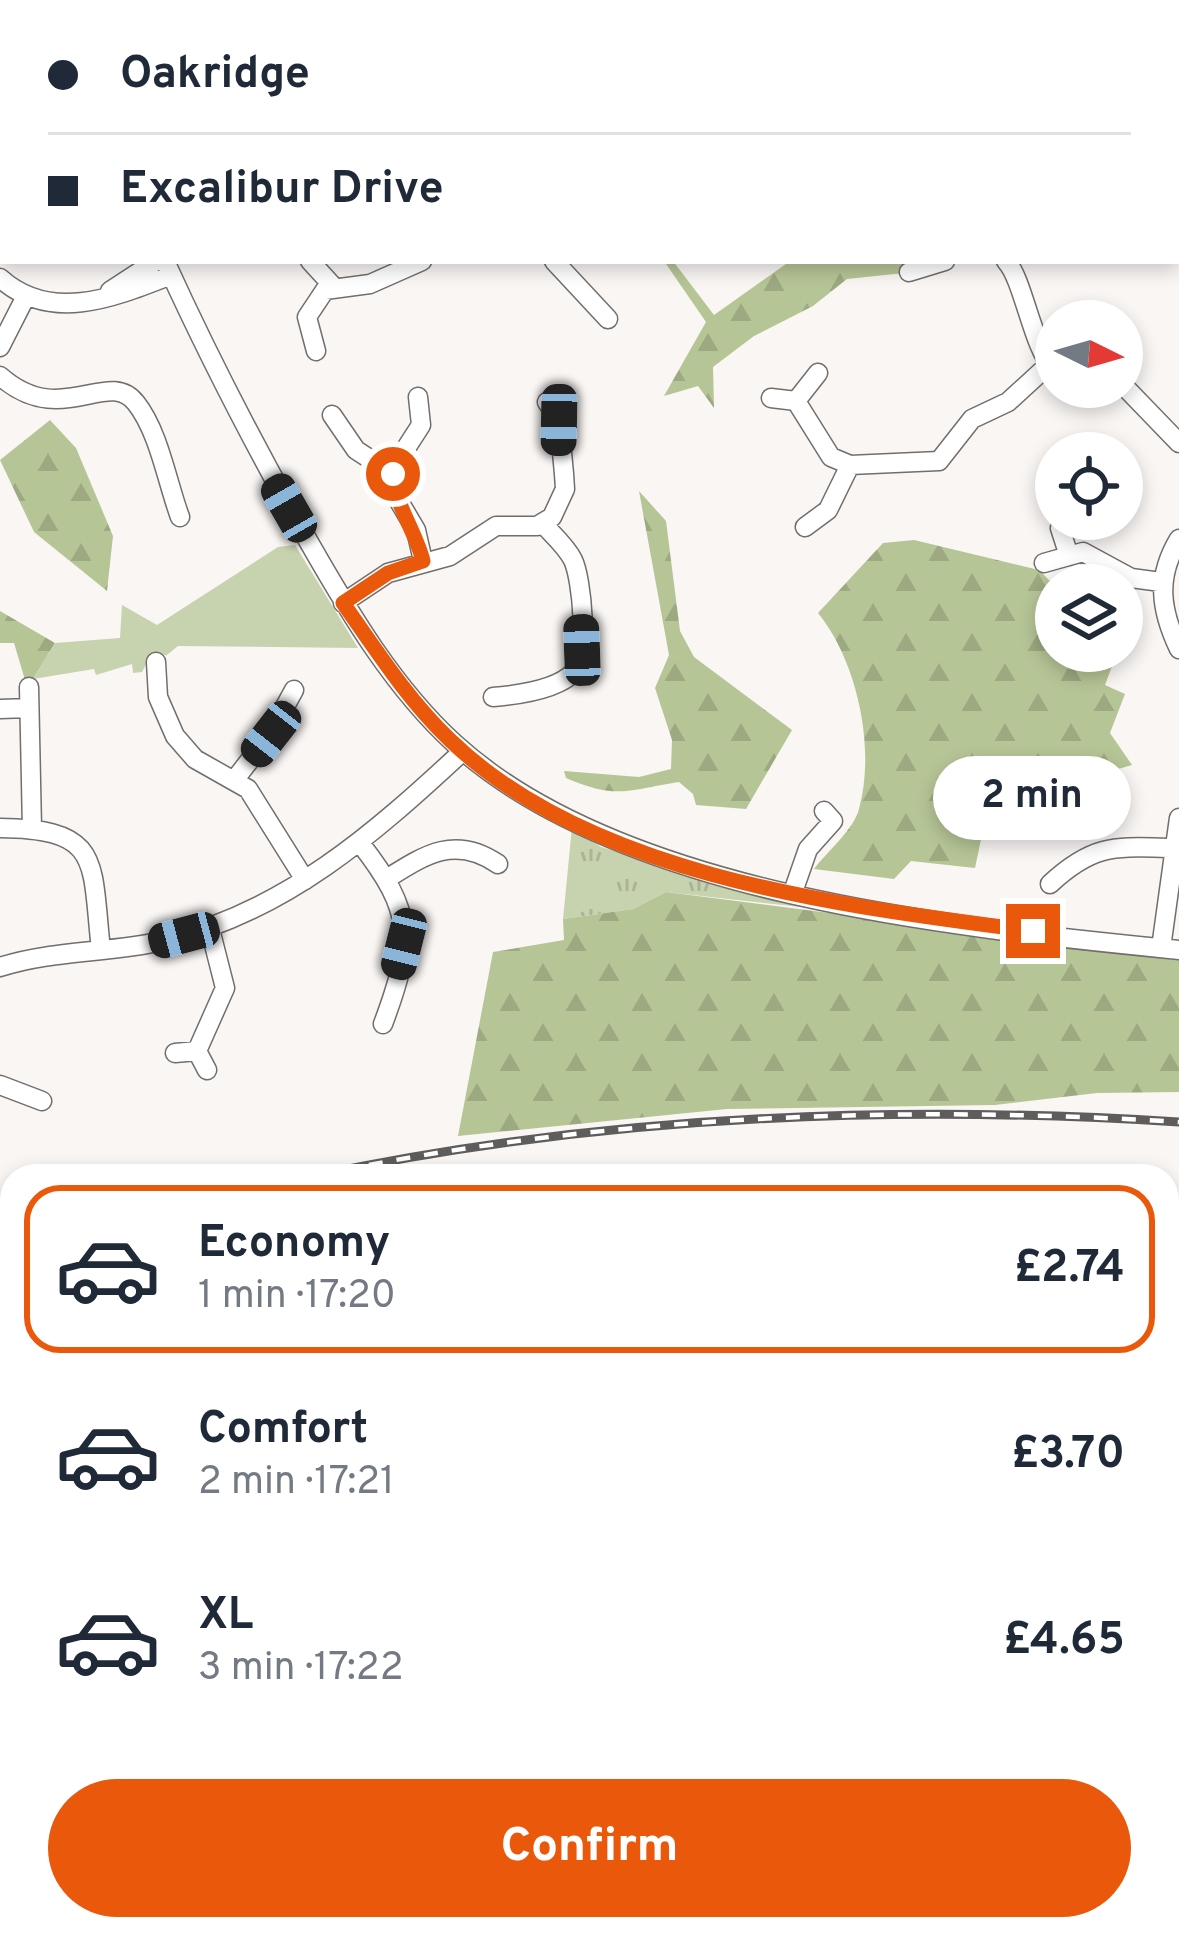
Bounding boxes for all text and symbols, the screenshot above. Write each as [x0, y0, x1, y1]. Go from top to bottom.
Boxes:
text: Oakridge [120, 47, 310, 104]
text: Excalibur Drive [120, 162, 443, 219]
north arrow [1035, 300, 1143, 408]
map controls [1035, 300, 1143, 672]
car [540, 384, 578, 456]
button: locate [1035, 432, 1143, 540]
route start [366, 447, 420, 501]
car [255, 468, 323, 548]
button: layers [1035, 564, 1143, 672]
car [563, 613, 601, 687]
car [235, 695, 307, 773]
callout: 2 min [934, 757, 1132, 841]
text: 2 min [981, 773, 1083, 822]
route end [1006, 904, 1060, 958]
car [378, 905, 430, 983]
car [145, 908, 223, 962]
icon: car [54, 1215, 162, 1323]
text: Economy [198, 1216, 390, 1273]
text: £2.74 [1014, 1241, 1125, 1298]
text: 1 min · 17:20 [198, 1273, 396, 1322]
icon: car [54, 1401, 162, 1509]
text: Comfort [198, 1402, 368, 1459]
text: £3.70 [1011, 1427, 1125, 1484]
text: 2 min · 17:21 [198, 1459, 395, 1508]
icon: car [54, 1587, 162, 1695]
text: XL [198, 1588, 253, 1645]
text: £4.65 [1003, 1613, 1125, 1670]
text: 3 min · 17:22 [198, 1645, 404, 1694]
button: Confirm [48, 1779, 1131, 1917]

